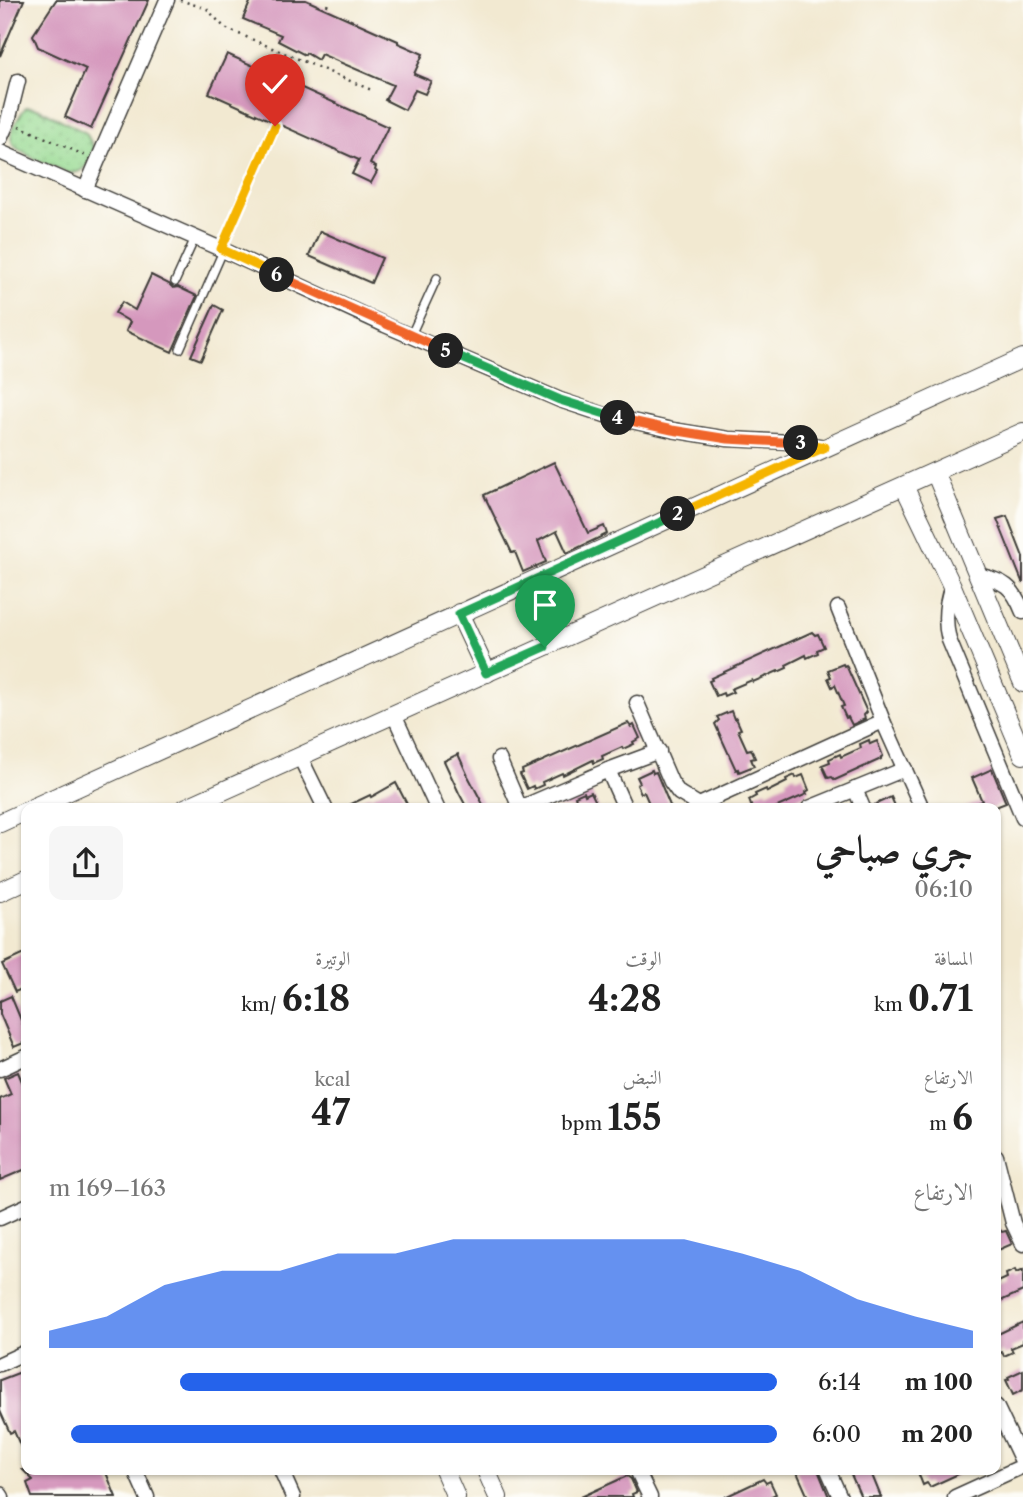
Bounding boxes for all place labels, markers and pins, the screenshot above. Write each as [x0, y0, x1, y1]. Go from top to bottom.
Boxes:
pin [245, 54, 305, 126]
pin: 6 [260, 258, 294, 292]
pin: 5 [428, 334, 464, 368]
pin: 4 [600, 400, 636, 436]
pin: 3 [784, 426, 818, 460]
pin: 2 [660, 496, 696, 532]
pin [515, 575, 575, 647]

